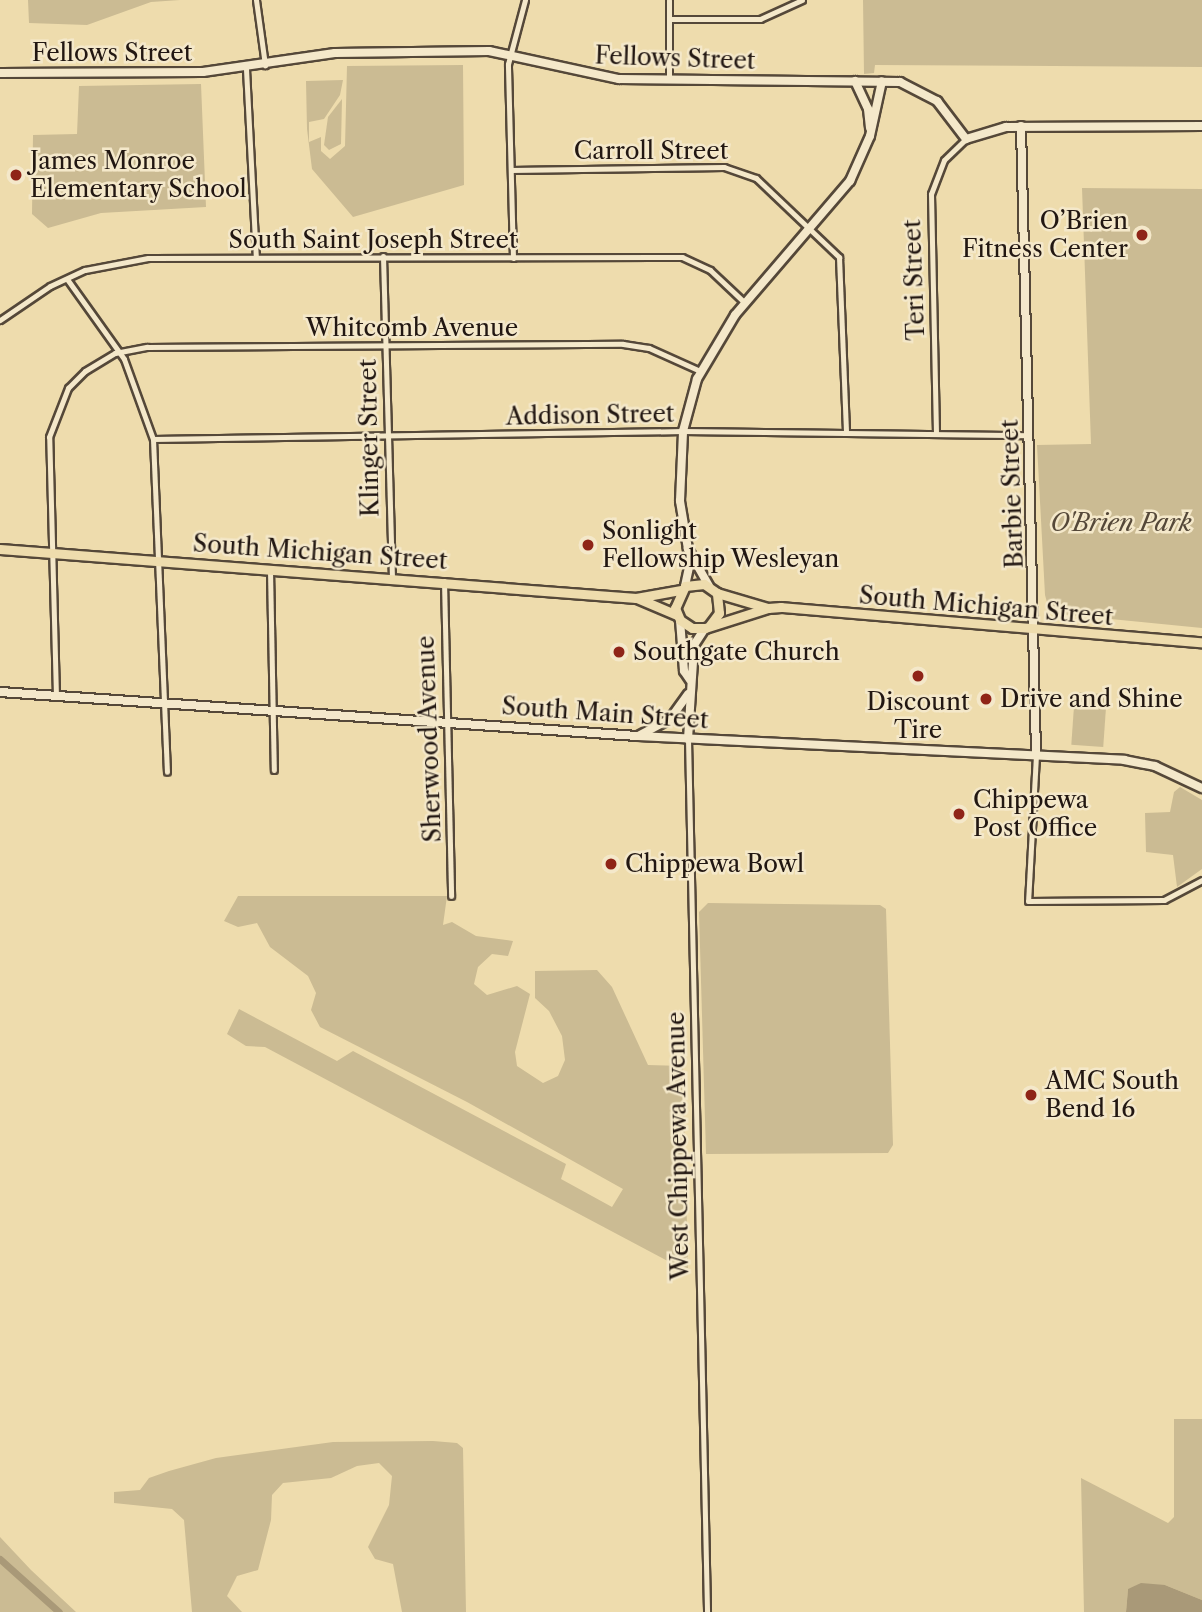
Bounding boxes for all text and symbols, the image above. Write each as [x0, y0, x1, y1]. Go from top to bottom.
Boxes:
street label: Fellows Street [32, 39, 192, 67]
street label: Fellows Street [594, 41, 756, 75]
street label: Carroll Street [574, 137, 728, 165]
place label: James Monroe Elementary School [30, 147, 247, 203]
marker: James Monroe Elementary School [8, 167, 24, 183]
place label: O’Brien Fitness Center [962, 207, 1128, 263]
street label: Teri Street [897, 219, 931, 341]
street label: South Saint Joseph Street [229, 226, 517, 254]
marker: O’Brien Fitness Center [1134, 227, 1150, 243]
street label: Whitcomb Avenue [305, 314, 519, 342]
street label: Klinger Street [353, 358, 385, 518]
street label: Addison Street [505, 399, 675, 431]
street label: Barbie Street [995, 419, 1029, 569]
park label: O'Brien Park [1050, 509, 1192, 537]
place label: Sonlight Fellowship Wesleyan [602, 517, 840, 573]
street label: South Michigan Street [192, 529, 448, 575]
marker: Sonlight Fellowship Wesleyan [580, 537, 596, 553]
street label: South Michigan Street [858, 581, 1114, 631]
street label: Sherwood Avenue [411, 635, 447, 843]
place label: Southgate Church [633, 638, 840, 666]
marker: Southgate Church [611, 644, 627, 660]
marker: Discount Tire [910, 668, 926, 684]
place label: Drive and Shine [1000, 685, 1183, 713]
place label: Discount Tire [867, 688, 969, 744]
street label: South Main Street [501, 691, 709, 735]
marker: Drive and Shine [978, 691, 994, 707]
place label: Chippewa Post Office [973, 786, 1097, 842]
marker: Chippewa Post Office [951, 806, 967, 822]
place label: Chippewa Bowl [625, 850, 804, 878]
marker: Chippewa Bowl [603, 856, 619, 872]
street label: West Chippewa Avenue [661, 1011, 695, 1281]
place label: AMC South Bend 16 [1045, 1067, 1179, 1123]
marker: AMC South Bend 16 [1023, 1087, 1039, 1103]

